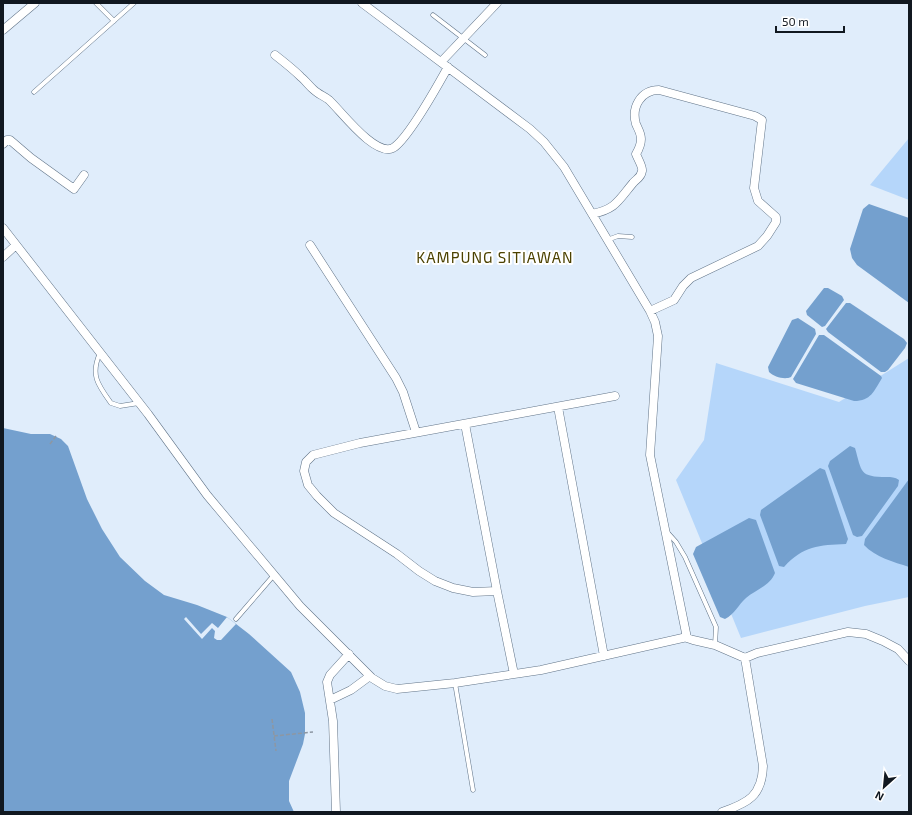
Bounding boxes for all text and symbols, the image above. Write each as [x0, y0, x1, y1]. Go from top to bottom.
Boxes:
scale bar [776, 8, 844, 34]
text: 50 m [782, 14, 809, 28]
district label: KAMPUNG SITIAWAN [416, 248, 574, 266]
north arrow [864, 767, 904, 807]
text: N [873, 789, 886, 804]

